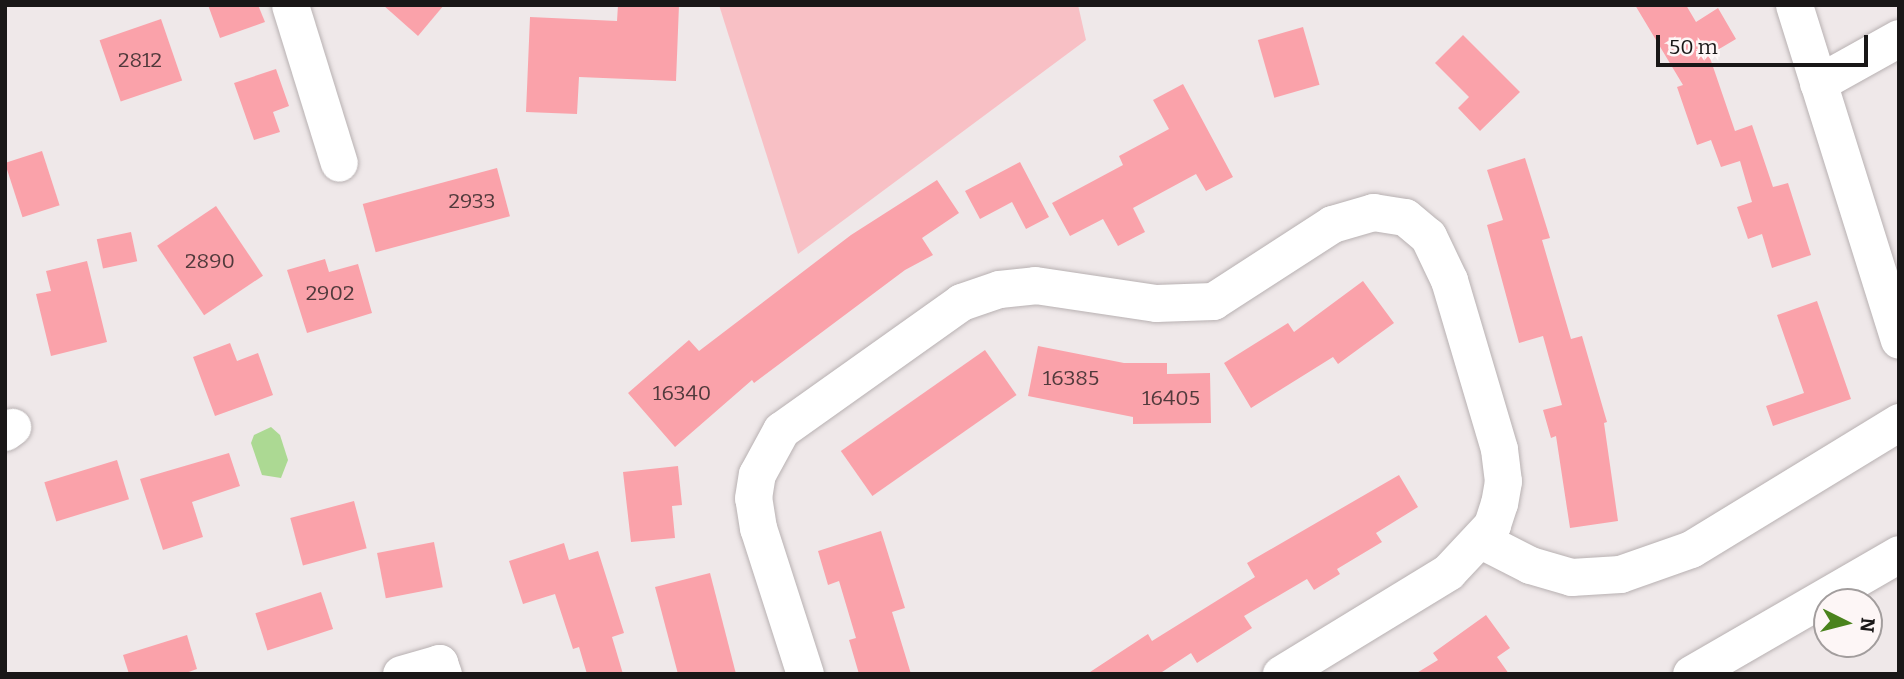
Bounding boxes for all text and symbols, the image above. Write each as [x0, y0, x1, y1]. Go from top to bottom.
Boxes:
scale bar [1659, 21, 1871, 65]
text: 50 m [1669, 34, 1718, 60]
house number: 2812 [118, 47, 162, 73]
house number: 2933 [449, 188, 495, 214]
house number: 2890 [185, 248, 235, 274]
house number: 2902 [306, 280, 354, 306]
house number: 16385 [1043, 365, 1099, 391]
house number: 16340 [653, 380, 711, 406]
house number: 16405 [1142, 385, 1200, 411]
north arrow [1813, 588, 1883, 658]
text: N [1855, 617, 1880, 634]

